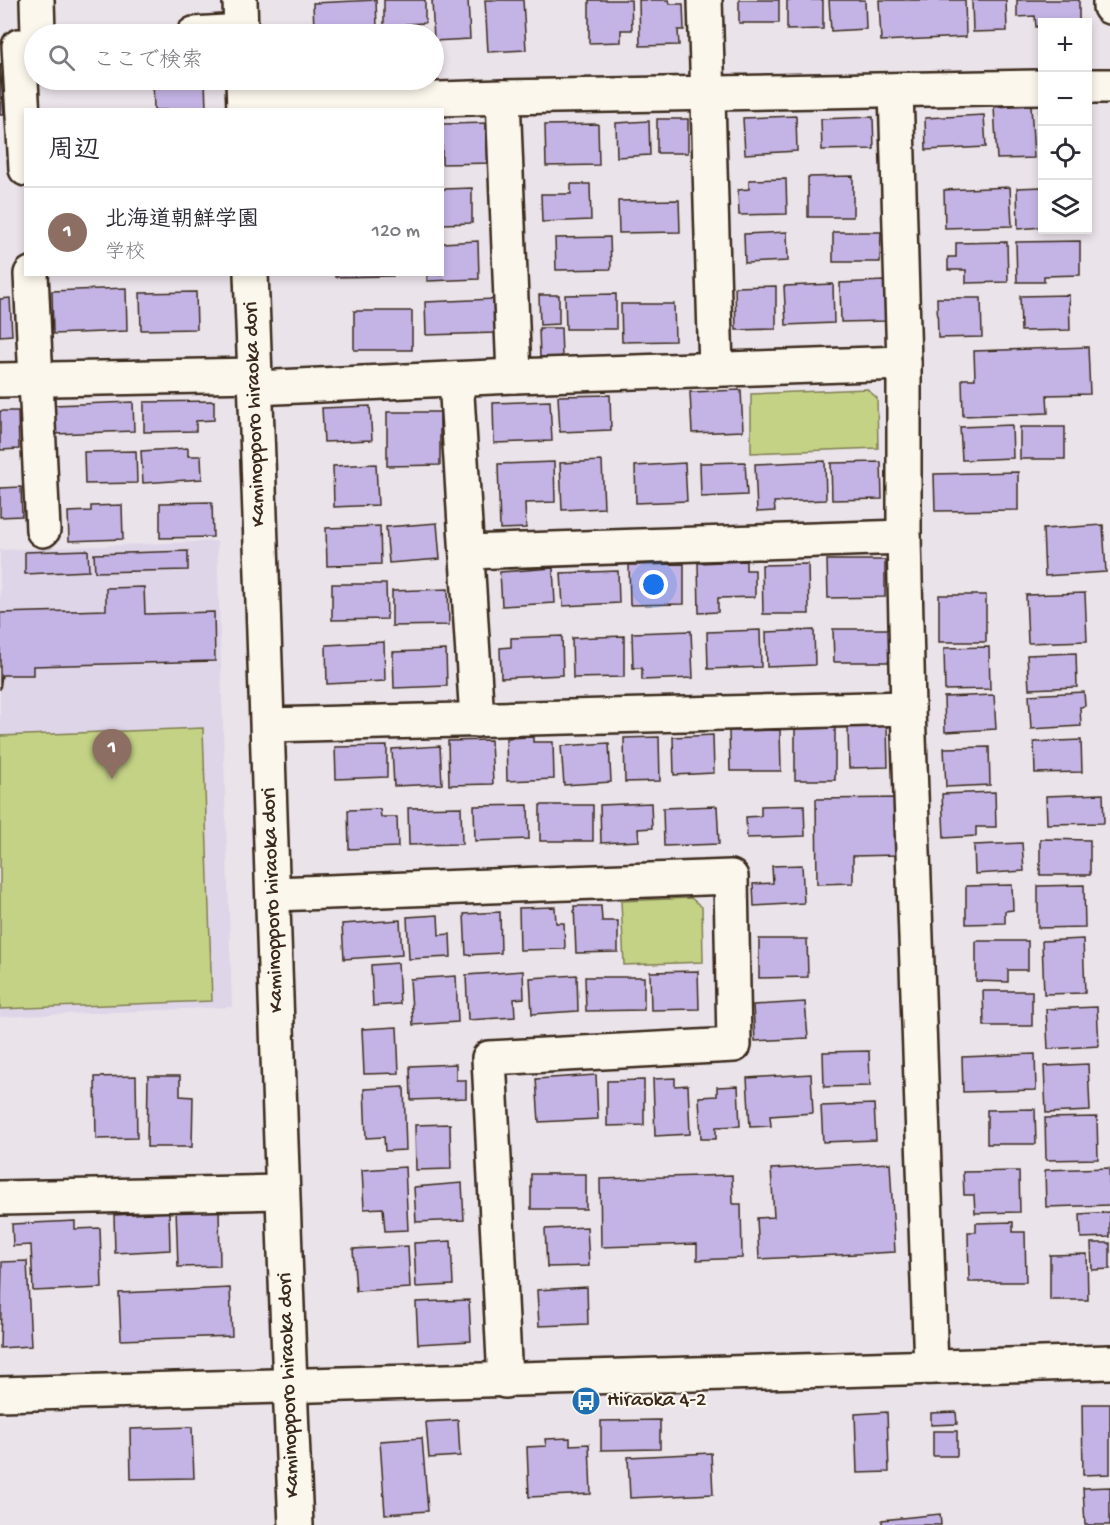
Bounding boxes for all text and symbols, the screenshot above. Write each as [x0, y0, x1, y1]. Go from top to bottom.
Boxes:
map controls [1038, 18, 1092, 234]
button: + [1038, 18, 1092, 72]
search box [24, 24, 444, 90]
icon: search [45, 41, 78, 74]
text: ここで検索 [93, 49, 203, 75]
button: − [1038, 72, 1092, 126]
button: locate [1038, 126, 1092, 180]
text: 周辺 [48, 137, 100, 168]
button: layers [1038, 180, 1092, 234]
text: 北海道朝鮮学園 [105, 208, 259, 234]
text: 1 [63, 221, 72, 244]
text: 120 m [372, 221, 420, 244]
text: 学校 [105, 242, 145, 265]
street label: Kaminopporo hiraoka dori [240, 301, 272, 527]
your location [639, 570, 668, 599]
pin: 1 [92, 730, 132, 779]
street label: Kaminopporo hiraoka dori [258, 787, 290, 1013]
street label: Kaminopporo hiraoka dori [274, 1272, 306, 1498]
bus stop icon: Hiraoka 4-2 [570, 1385, 602, 1417]
place label: Hiraoka 4-2 [607, 1389, 706, 1414]

